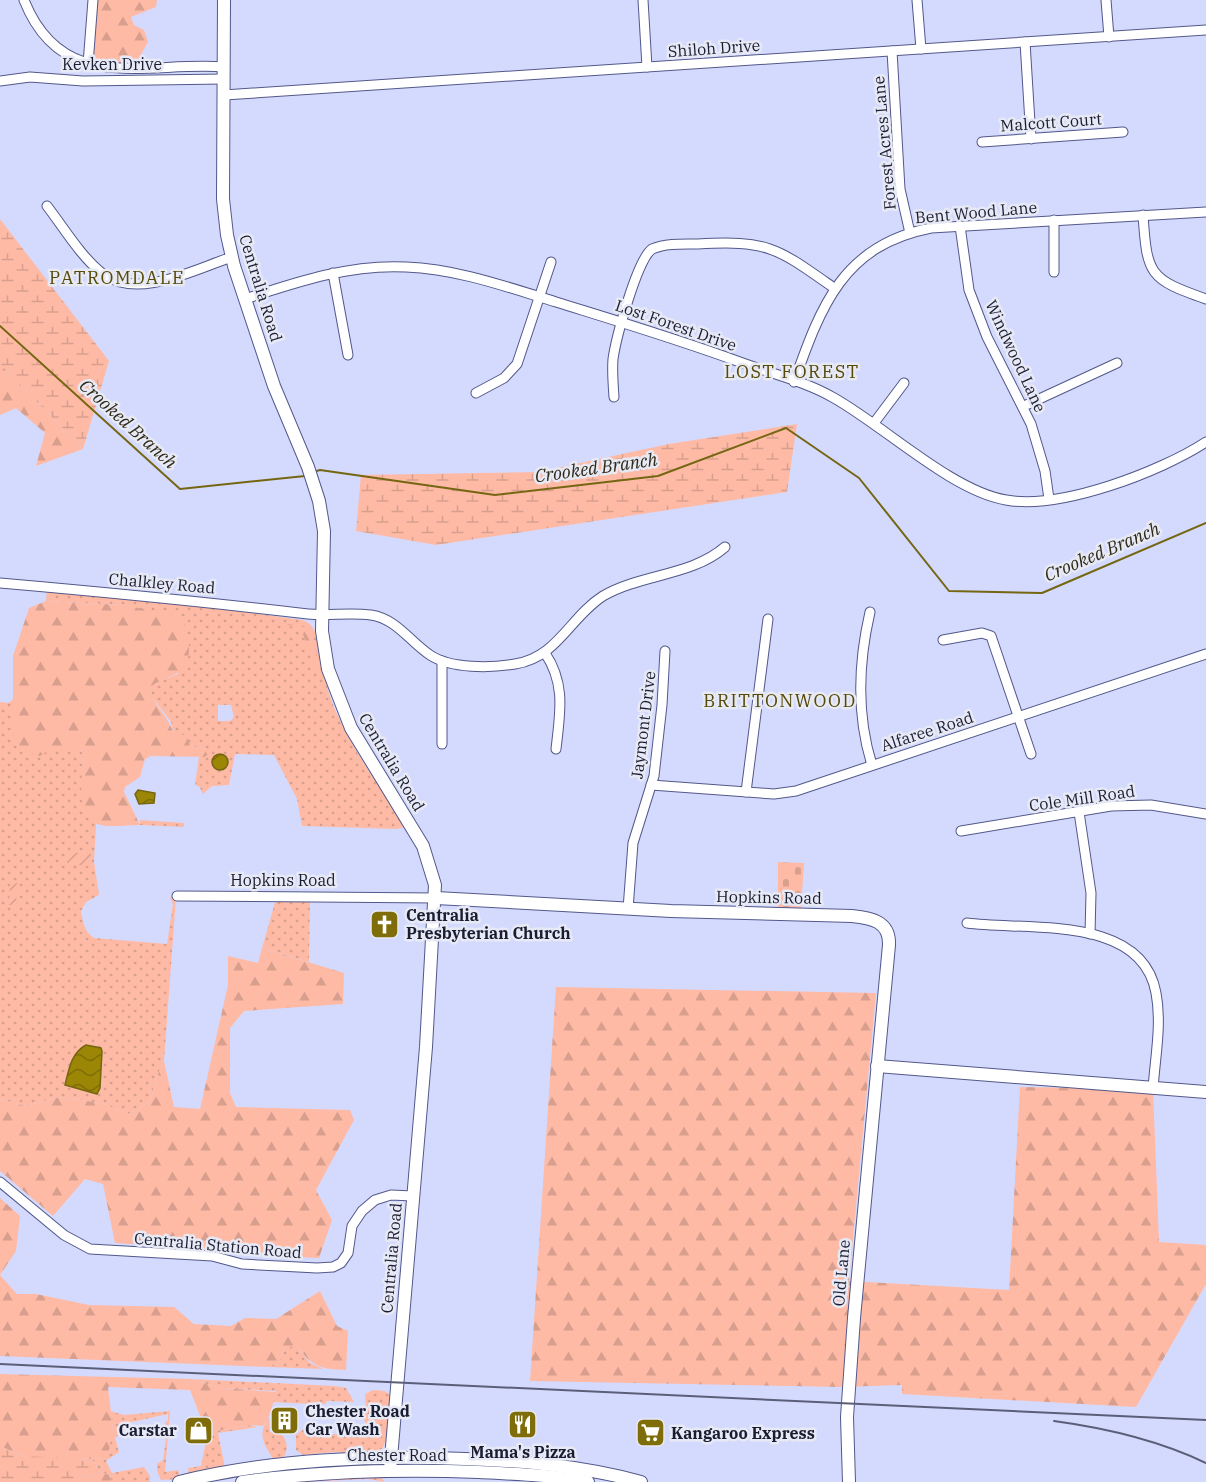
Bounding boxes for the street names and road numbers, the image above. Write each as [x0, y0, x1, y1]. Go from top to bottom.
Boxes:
street label: Shiloh Drive [667, 35, 761, 61]
street label: Kevken Drive [62, 54, 162, 74]
street label: Forest Acres Lane [868, 75, 900, 211]
street label: Malcott Court [1000, 108, 1103, 136]
street label: Bent Wood Lane [914, 197, 1038, 227]
street label: Centralia Road [235, 232, 287, 344]
street label: Lost Forest Drive [613, 295, 739, 355]
street label: Windwood Lane [981, 297, 1051, 415]
street label: Chalkley Road [108, 568, 216, 598]
street label: Jaymont Drive [626, 670, 660, 780]
street label: Alfaree Road [878, 707, 976, 755]
street label: Centralia Road [355, 709, 429, 815]
street label: Cole Mill Road [1028, 781, 1137, 815]
street label: Hopkins Road [230, 870, 336, 890]
street label: Hopkins Road [716, 886, 822, 908]
street label: Centralia Road [376, 1202, 406, 1314]
street label: Centralia Station Road [133, 1228, 303, 1262]
street label: Old Lane [828, 1239, 854, 1307]
street label: Chester Road [347, 1445, 447, 1465]

